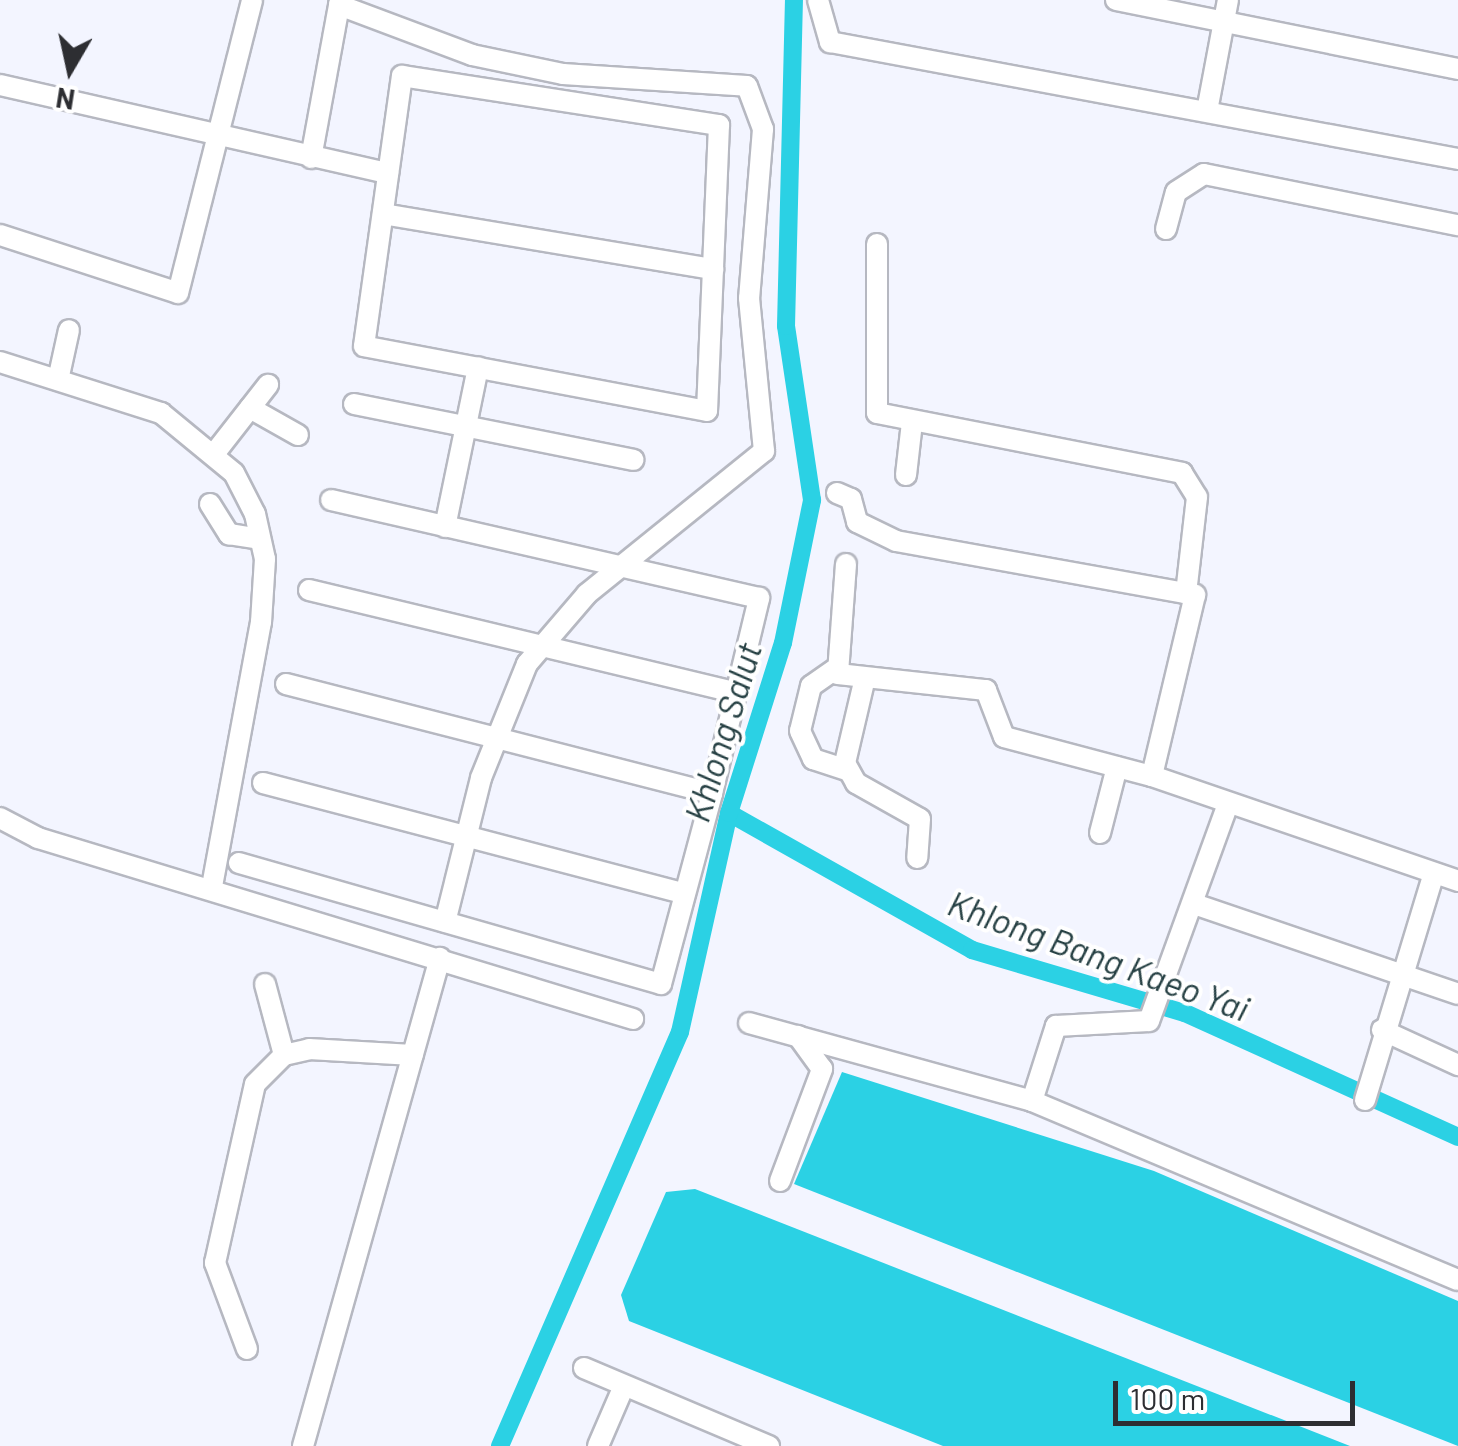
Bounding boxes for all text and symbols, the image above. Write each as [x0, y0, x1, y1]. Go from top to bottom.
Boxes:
north arrow [20, 20, 120, 120]
text: N [53, 81, 77, 118]
water label: Khlong Salut [675, 637, 769, 827]
water label: Khlong Bang Kaeo Yai [943, 881, 1255, 1029]
scale bar [1118, 1361, 1360, 1423]
text: 100 m [1130, 1380, 1205, 1416]

